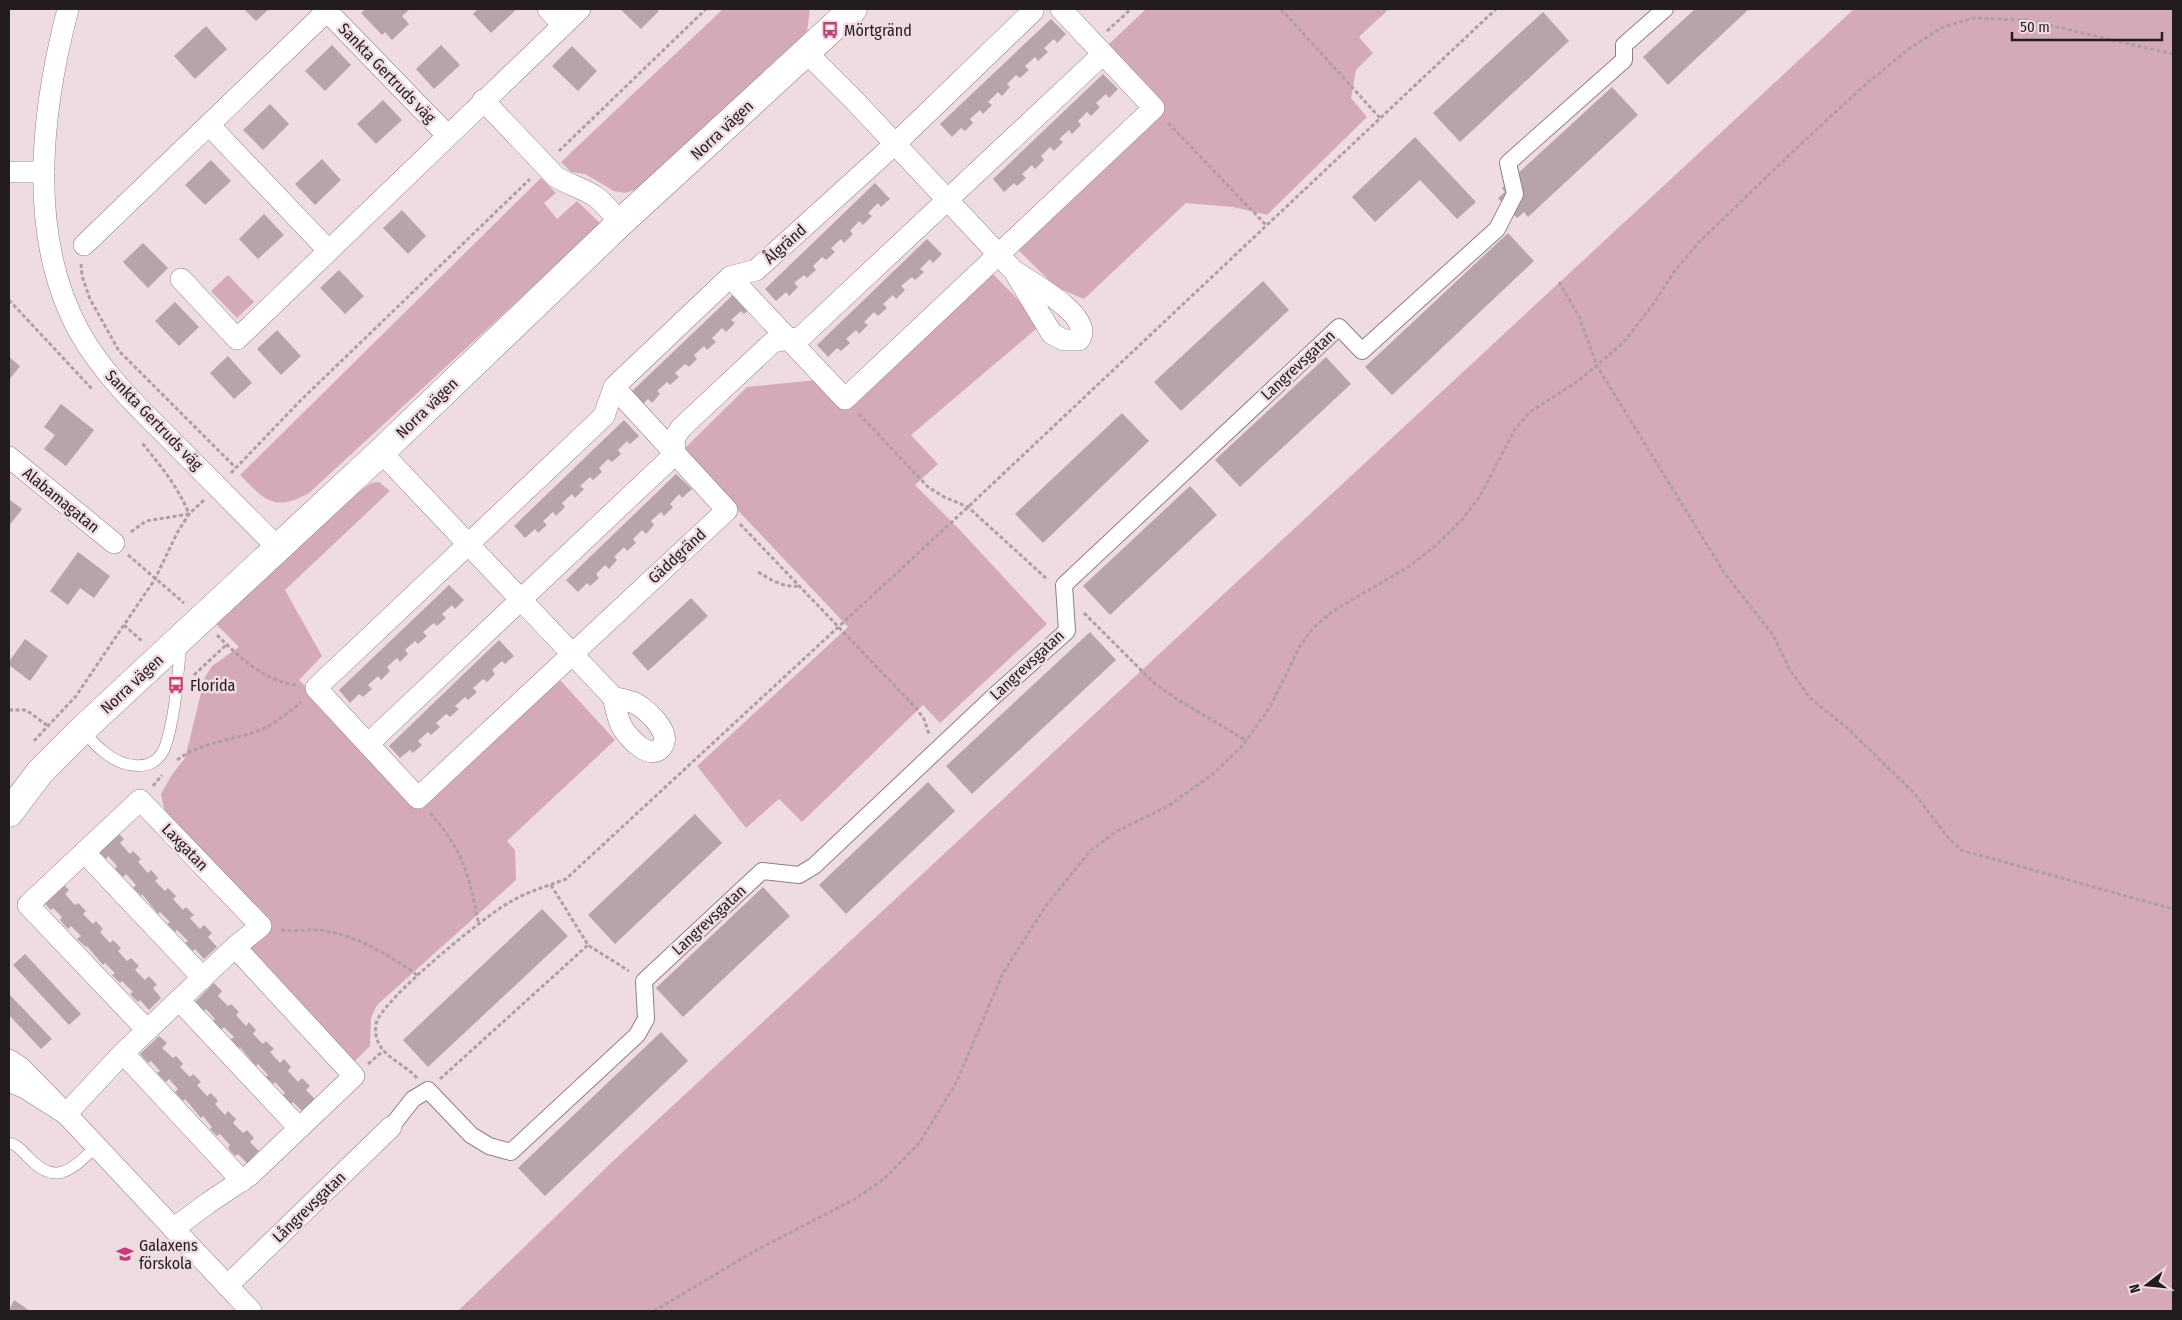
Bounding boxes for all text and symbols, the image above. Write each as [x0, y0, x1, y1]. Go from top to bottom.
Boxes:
scale bar [2012, 10, 2162, 42]
text: 50 m [2020, 18, 2050, 36]
street label: Sankta Gertruds väg [334, 19, 440, 127]
bus stop icon: Mörtgränd [820, 20, 840, 40]
place label: Mörtgränd [844, 21, 912, 40]
street label: Norra vägen [687, 96, 757, 164]
street label: Ålgränd [759, 219, 810, 268]
street label: Langrevsgatan [1257, 326, 1339, 404]
street label: Sankta Gertruds väg [101, 366, 207, 474]
street label: Norra vägen [392, 374, 462, 442]
street label: Alabamagatan [19, 463, 103, 537]
street label: Gäddgränd [644, 525, 710, 587]
street label: Langrevsgatan [986, 626, 1068, 704]
street label: Norra vägen [97, 650, 167, 718]
bus stop icon: Florida [166, 675, 186, 695]
place label: Florida [190, 676, 236, 695]
street label: Laxgatan [158, 819, 212, 875]
street label: Langrevsgatan [668, 881, 750, 959]
street label: Långrevsgatan [269, 1168, 349, 1246]
place label: Galaxens förskola [139, 1236, 198, 1273]
school or university icon: Galaxens förskola [115, 1244, 135, 1264]
north arrow [2122, 1260, 2172, 1310]
text: N [2126, 1282, 2144, 1295]

